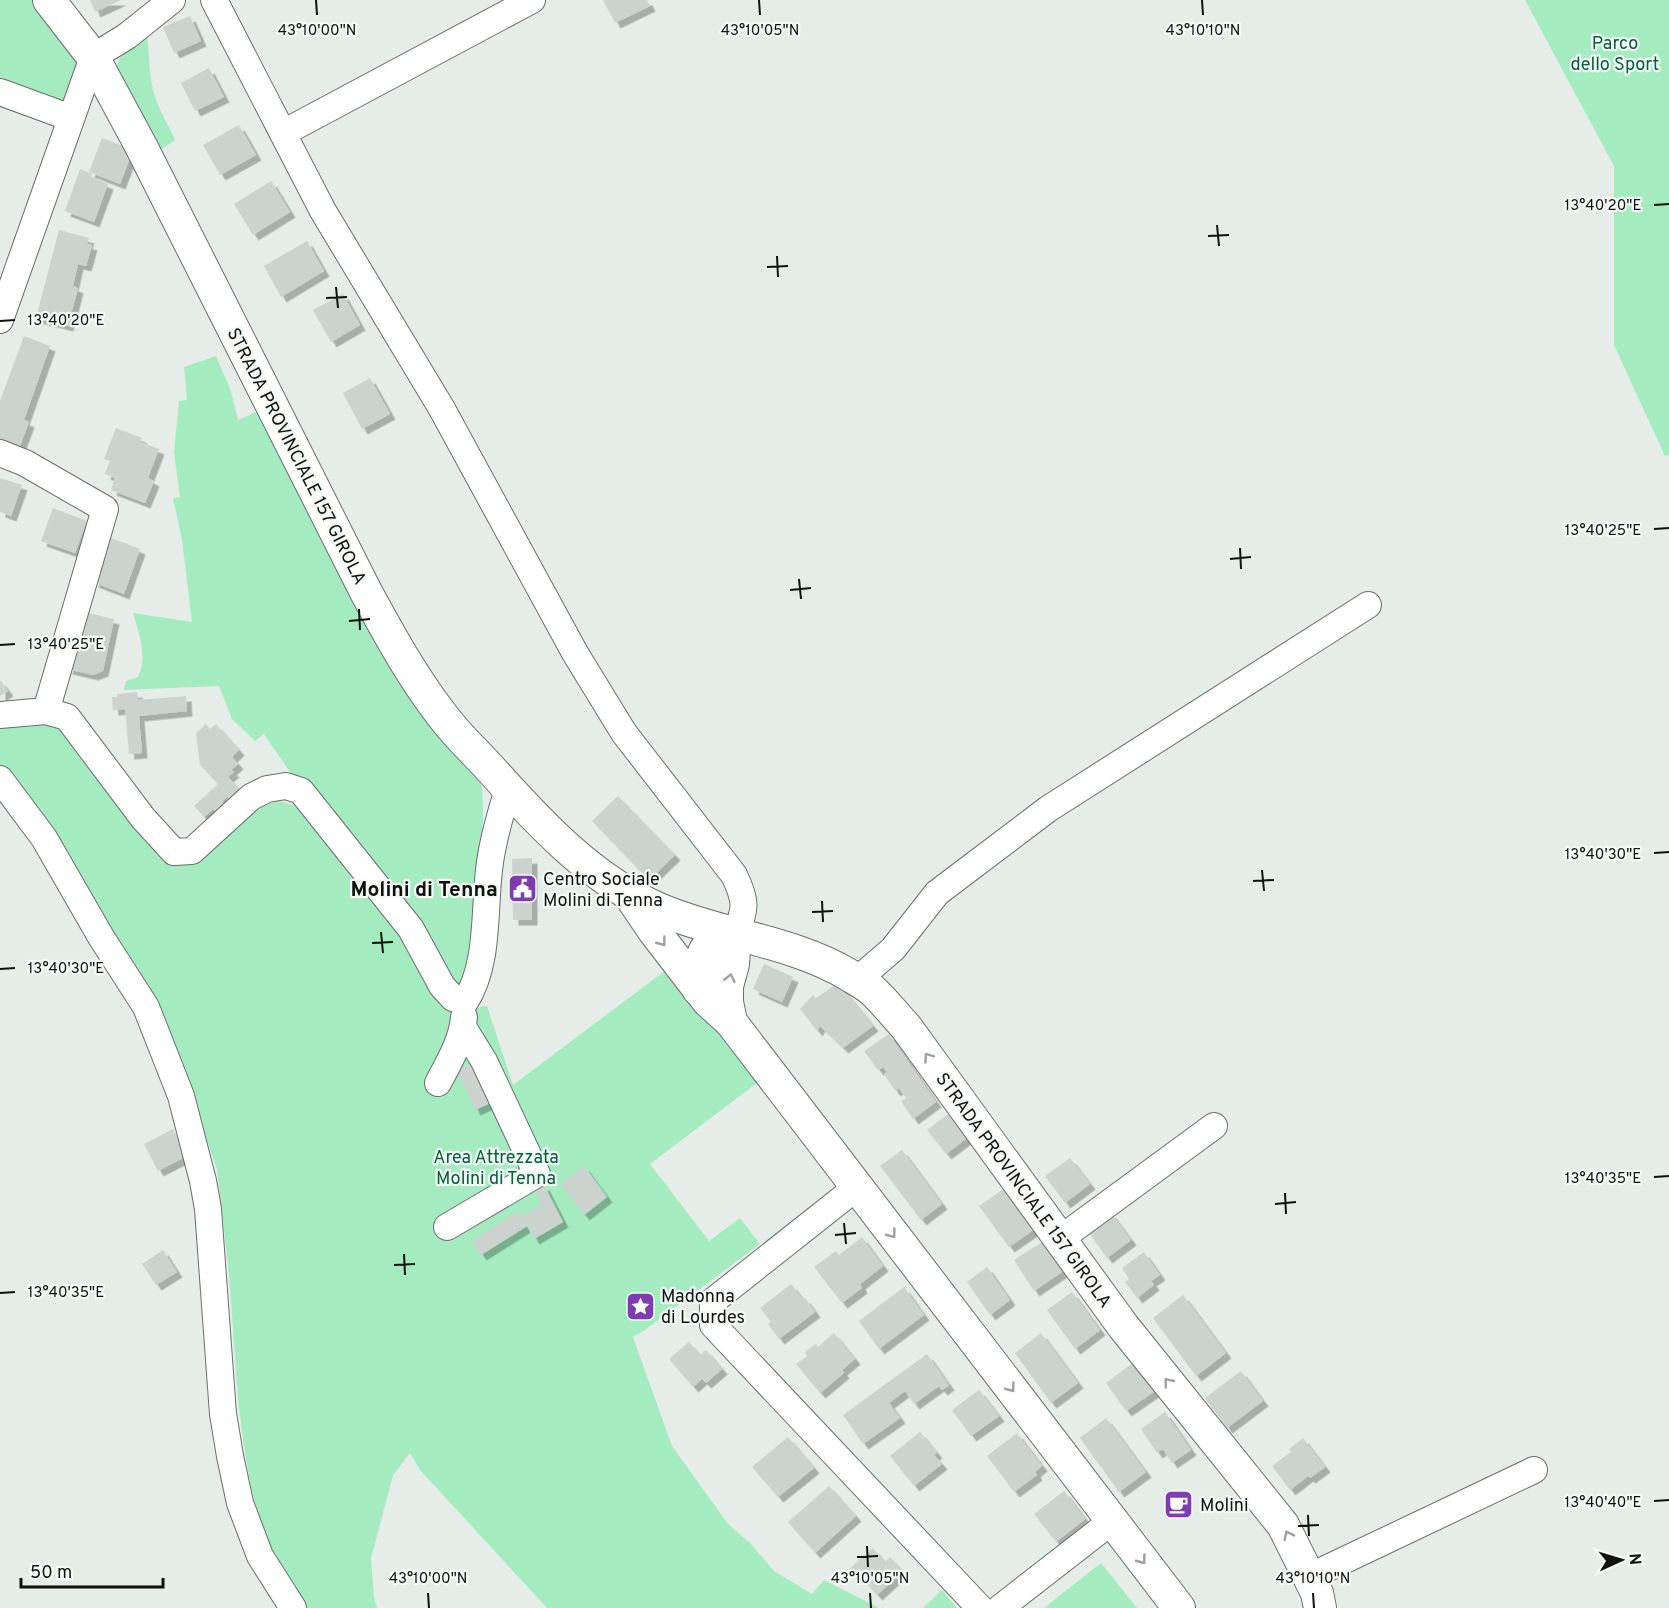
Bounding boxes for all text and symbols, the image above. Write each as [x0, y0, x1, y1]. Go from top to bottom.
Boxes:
text: 43°10'00"N [278, 22, 356, 41]
text: 43°10'05"N [721, 22, 799, 41]
text: 43°10'10"N [1166, 22, 1240, 41]
park label: Parco dello Sport [1571, 33, 1659, 77]
text: 13°40'20"E [1565, 197, 1641, 216]
text: 13°40'20"E [28, 312, 104, 331]
street label: STRADA PROVINCIALE 157 GIROLA [221, 324, 371, 589]
text: 13°40'25"E [1565, 522, 1641, 541]
text: 13°40'25"E [28, 636, 104, 655]
text: 13°40'30"E [1565, 846, 1641, 865]
place label: Centro Sociale Molini di Tenna [543, 869, 663, 913]
public building icon: Centro Sociale Molini di Tenna [506, 873, 538, 905]
district label: Molini di Tenna [350, 877, 498, 904]
one-way arrow [655, 935, 666, 946]
text: 13°40'30"E [28, 960, 104, 979]
one-way arrow [722, 973, 735, 983]
one-way arrow [924, 1052, 935, 1063]
street label: STRADA PROVINCIALE 157 GIROLA [930, 1069, 1116, 1313]
park label: Area Attrezzata Molini di Tenna [433, 1147, 559, 1191]
text: 13°40'35"E [1565, 1170, 1641, 1189]
one-way arrow [885, 1227, 896, 1238]
text: 13°40'35"E [28, 1284, 104, 1303]
place label: Madonna di Lourdes [661, 1286, 745, 1330]
place icon: Madonna di Lourdes [624, 1290, 656, 1322]
one-way arrow [1165, 1378, 1176, 1389]
one-way arrow [1004, 1382, 1015, 1393]
cafe icon: Molini [1163, 1489, 1195, 1521]
text: 13°40'40"E [1565, 1494, 1641, 1513]
place label: Molini [1200, 1495, 1249, 1518]
north arrow [1591, 1530, 1651, 1590]
one-way arrow [1284, 1531, 1296, 1542]
scale bar [21, 1551, 164, 1589]
one-way arrow [1135, 1553, 1146, 1564]
text: N [1624, 1553, 1644, 1566]
text: 50 m [30, 1562, 72, 1585]
text: 43°10'00"N [389, 1570, 467, 1589]
text: 43°10'05"N [831, 1570, 909, 1589]
text: 43°10'10"N [1276, 1570, 1350, 1589]

